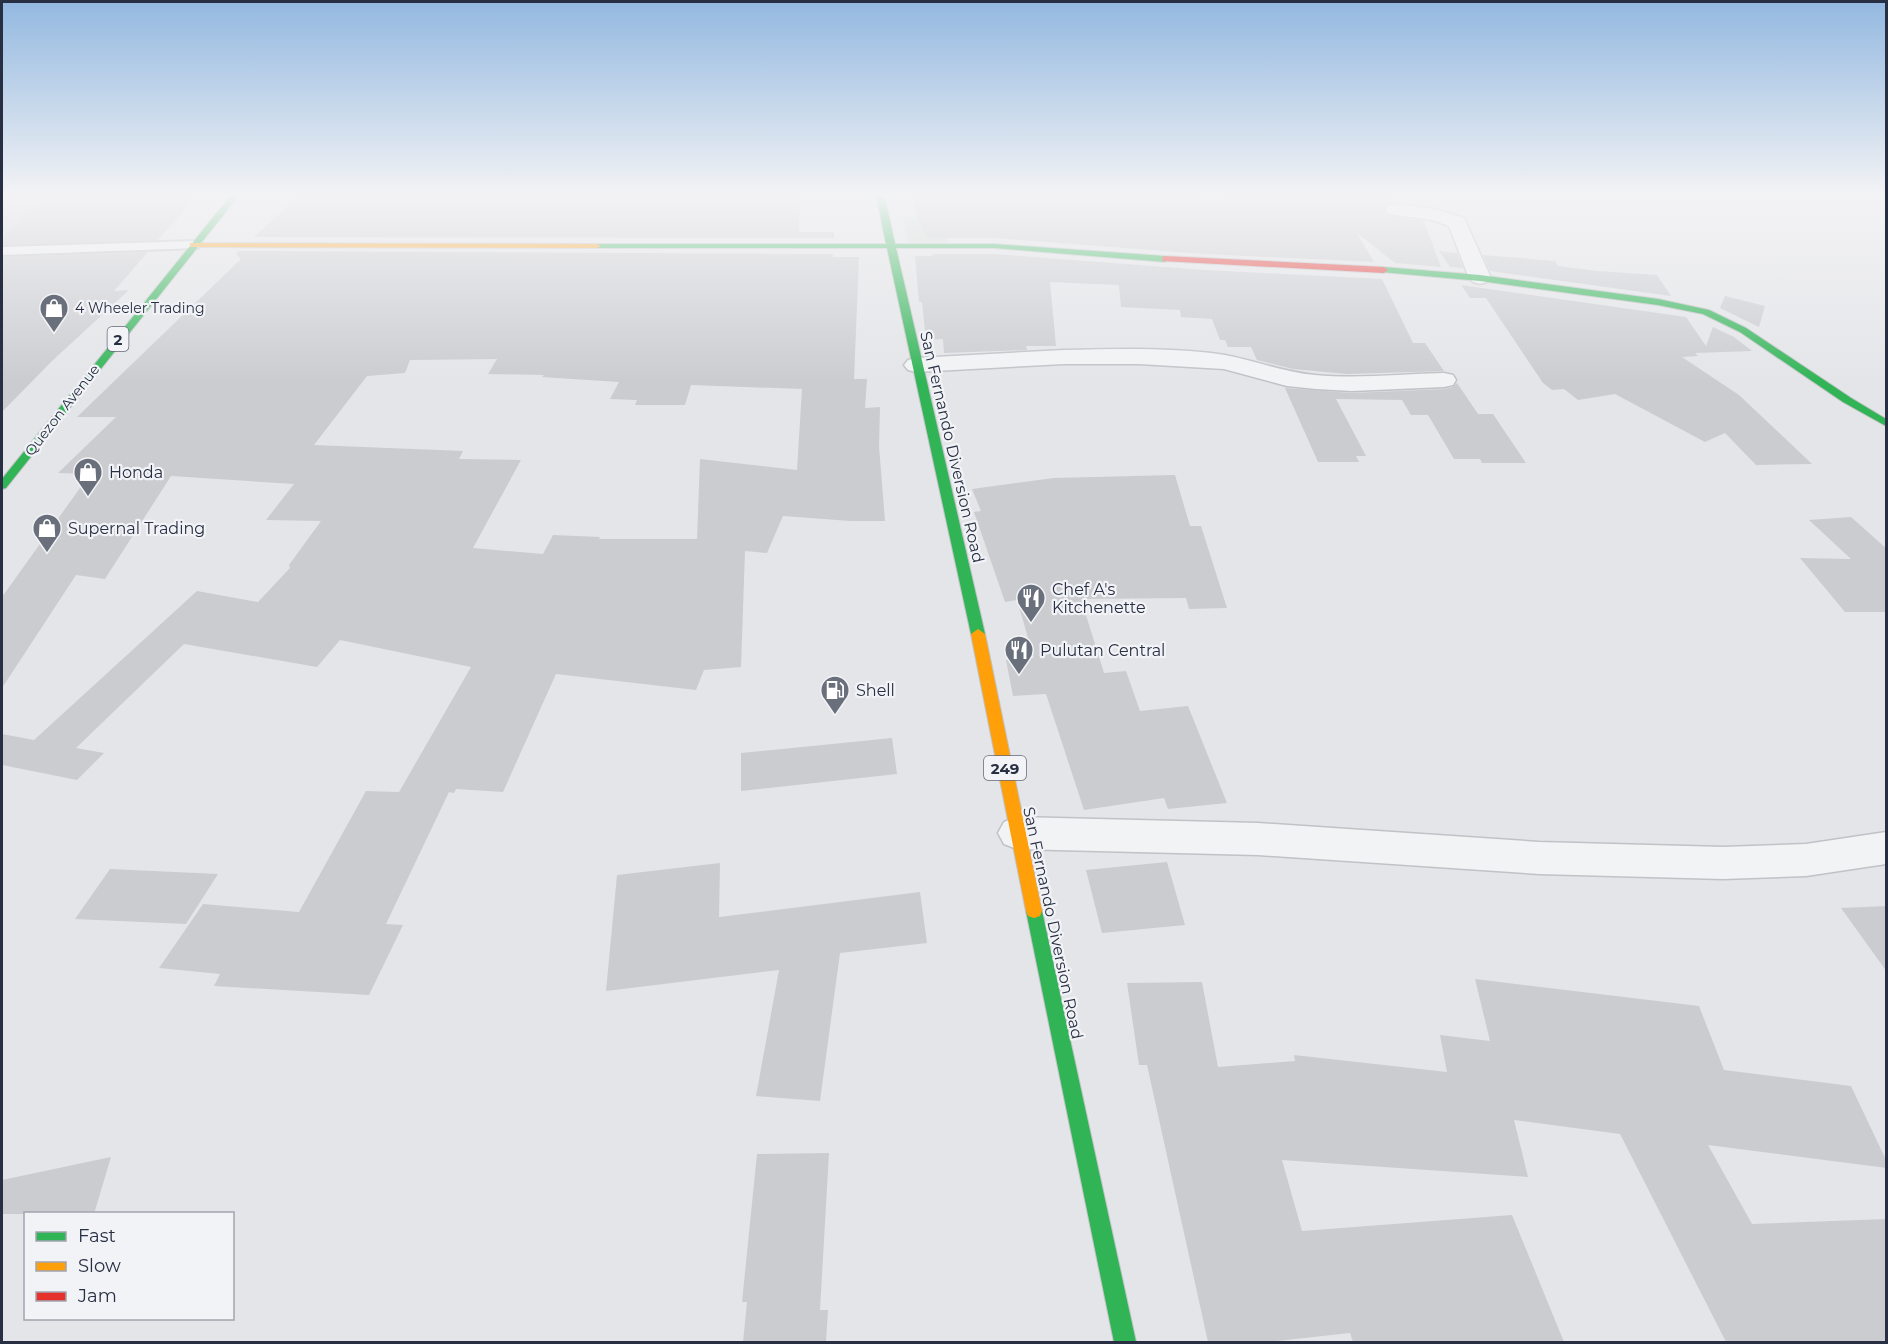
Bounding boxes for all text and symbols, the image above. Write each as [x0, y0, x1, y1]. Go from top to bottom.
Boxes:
shop icon: 4 Wheeler Trading [38, 292, 70, 334]
place label: 4 Wheeler Trading [75, 299, 205, 317]
road number: 2 [108, 327, 128, 351]
street label: San Fernando Diversion Road [916, 329, 988, 565]
street label: Quezon Avenue [21, 361, 103, 459]
shop icon: Honda [72, 456, 104, 498]
place label: Honda [109, 463, 163, 482]
shop icon: Supernal Trading [31, 512, 63, 554]
place label: Supernal Trading [68, 519, 205, 538]
place label: Chef A's Kitchenette [1052, 580, 1146, 617]
restaurant icon: Chef A's Kitchenette [1015, 582, 1047, 624]
restaurant icon: Pulutan Central [1003, 634, 1035, 676]
place label: Pulutan Central [1040, 641, 1165, 660]
fuel station icon: Shell [819, 674, 851, 716]
place label: Shell [856, 681, 895, 700]
road number: 249 [984, 756, 1026, 780]
street label: San Fernando Diversion Road [1019, 805, 1087, 1041]
legend [24, 1212, 234, 1320]
text: Fast [78, 1225, 116, 1247]
text: Slow [78, 1255, 121, 1277]
text: Jam [77, 1285, 117, 1307]

